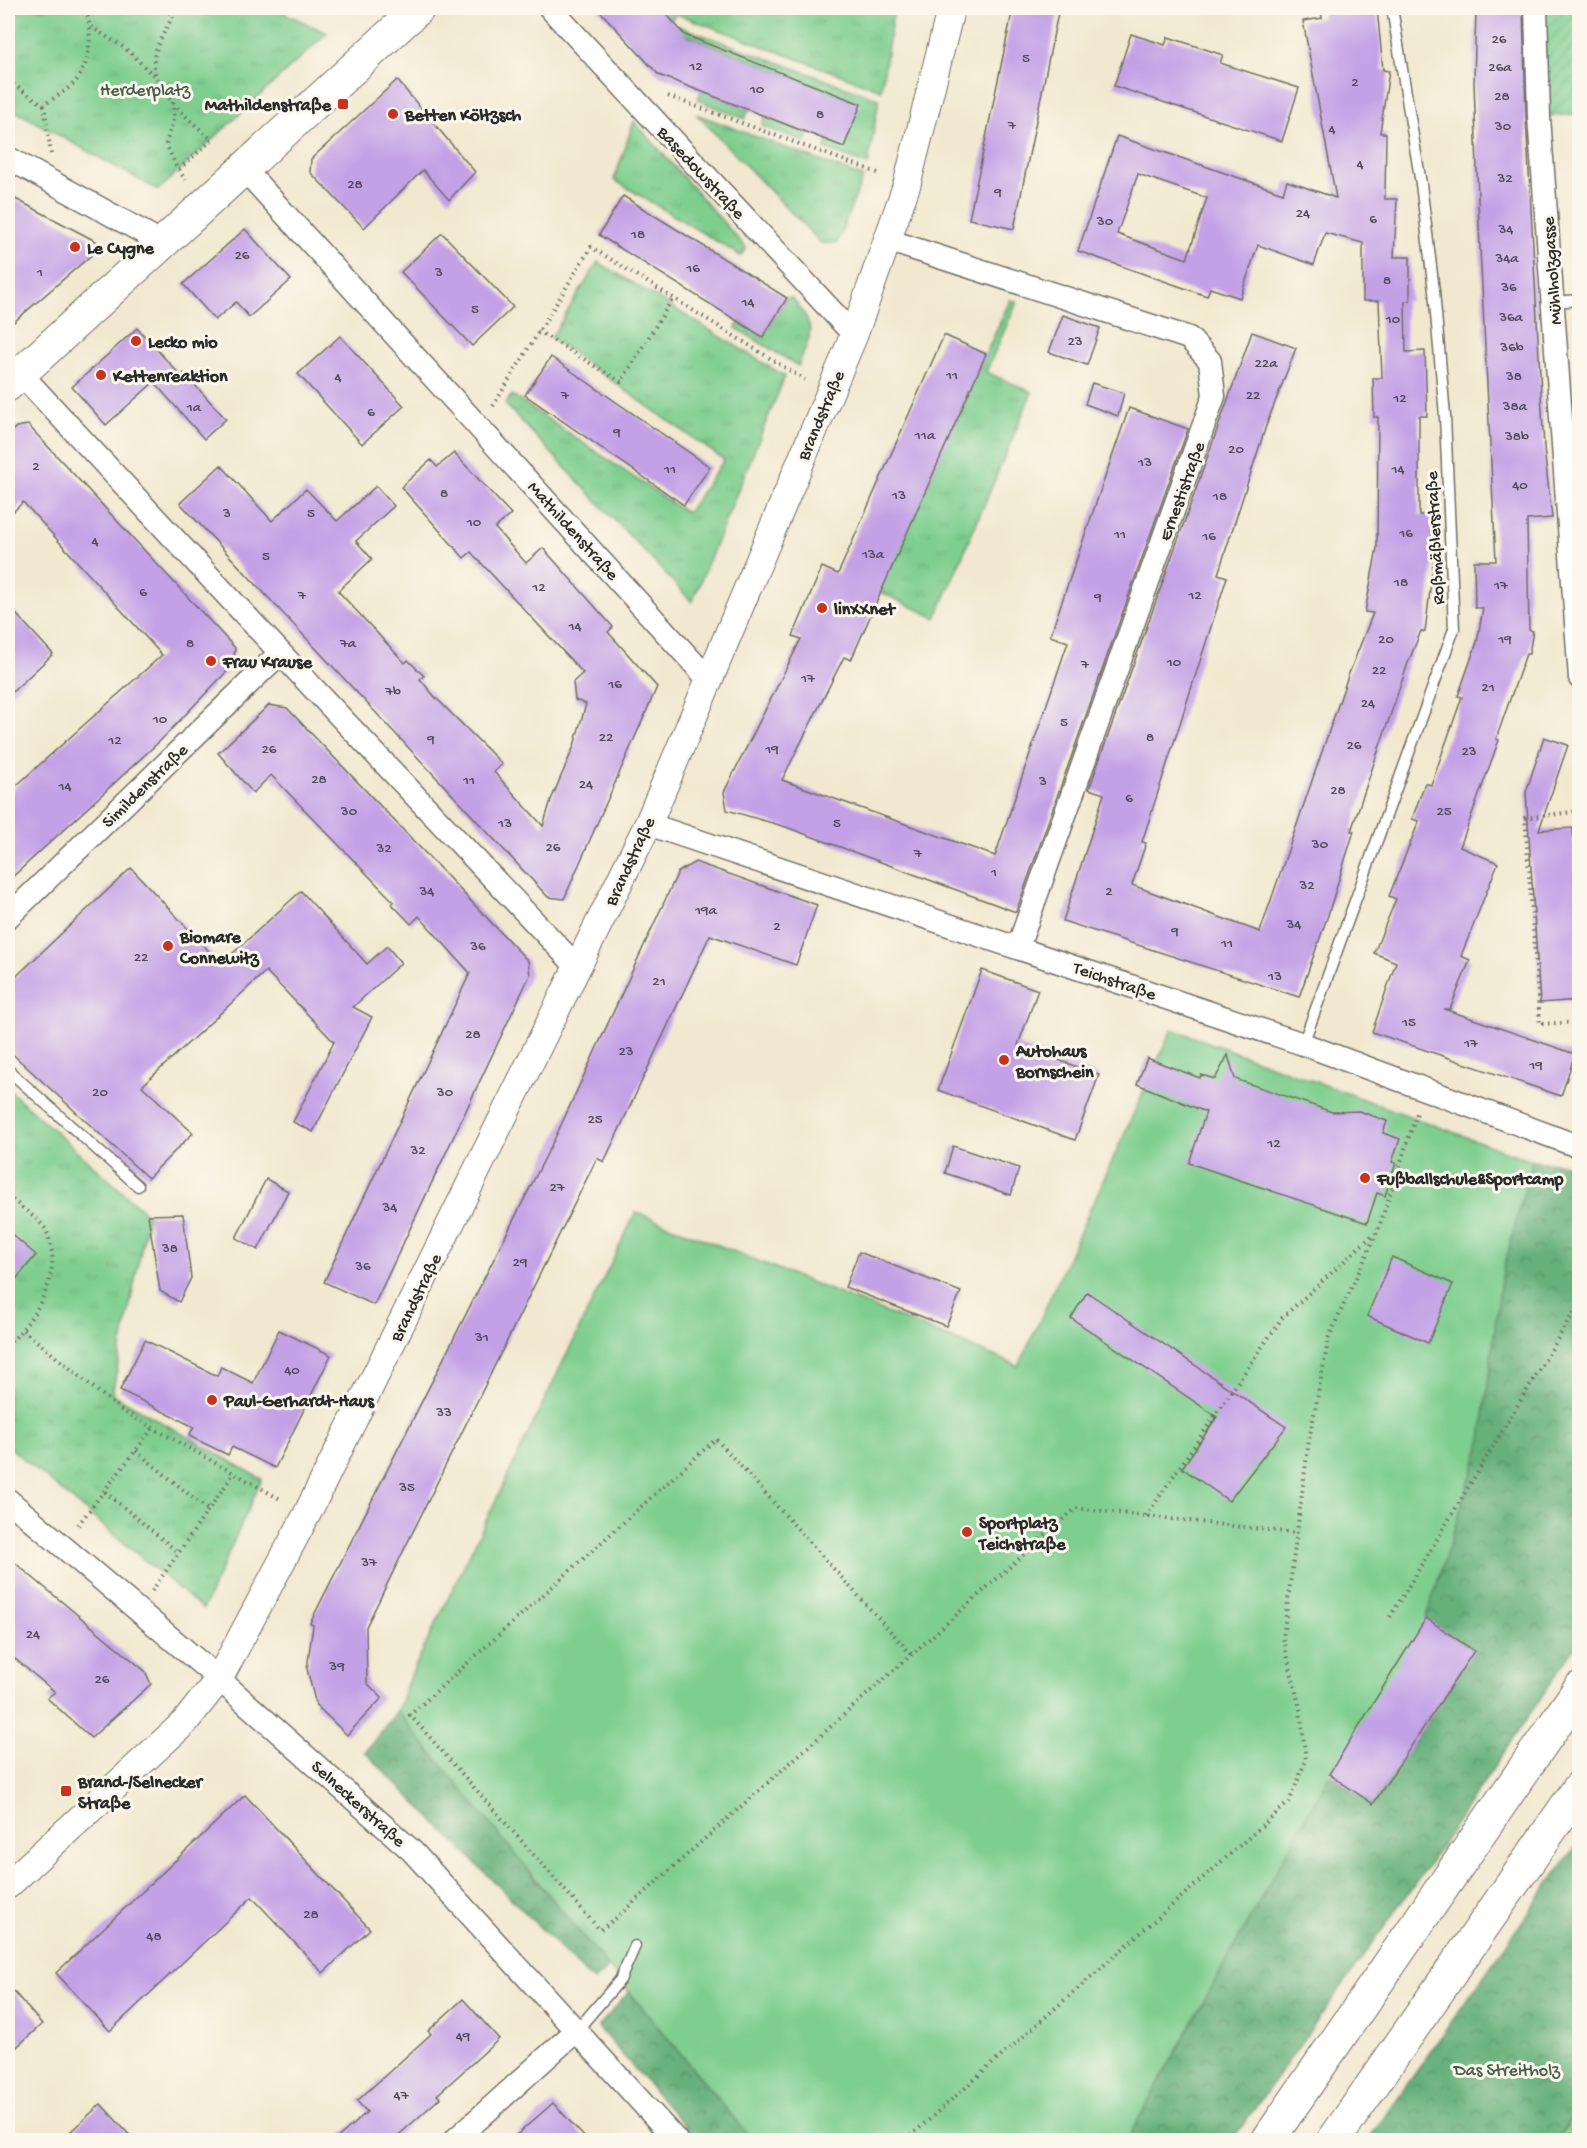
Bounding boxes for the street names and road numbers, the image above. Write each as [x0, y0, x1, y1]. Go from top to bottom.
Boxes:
street label: Basedowstraße [651, 122, 749, 225]
street label: Mühlholzgasse [1539, 215, 1568, 326]
street label: Brandstraße [794, 367, 851, 465]
street label: Ernestistraße [1156, 439, 1211, 544]
street label: Roßmäßlerstraße [1422, 470, 1450, 605]
street label: Mathildenstraße [522, 478, 623, 586]
street label: Simildenstraße [98, 740, 194, 833]
street label: Brandstraße [601, 814, 661, 911]
street label: Teichstraße [1069, 958, 1159, 1007]
street label: Brandstraße [386, 1250, 448, 1346]
street label: Selneckerstraße [306, 1757, 409, 1853]

